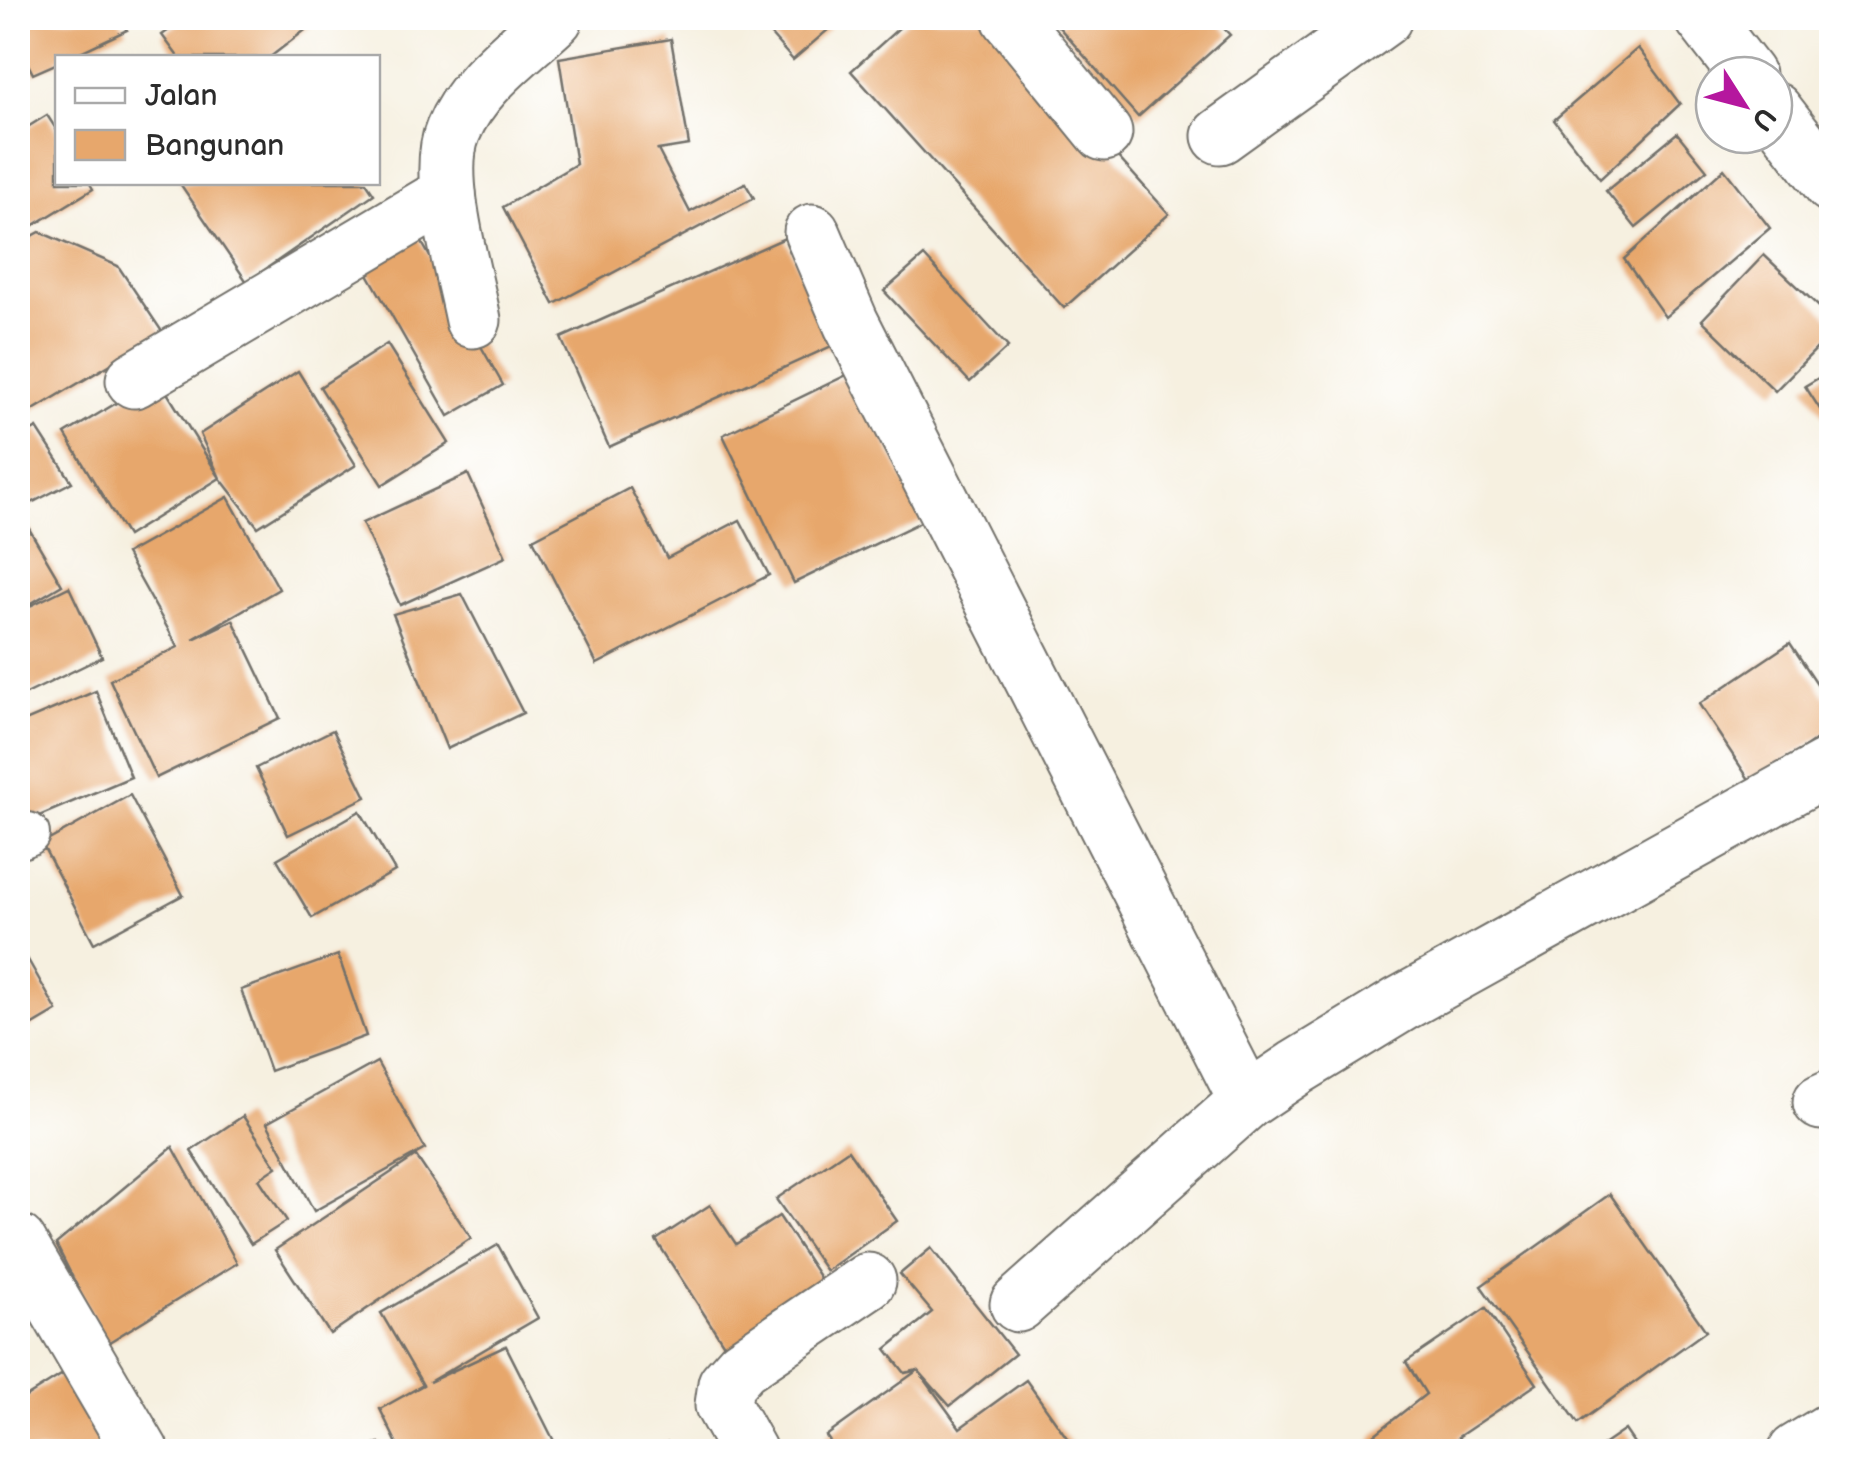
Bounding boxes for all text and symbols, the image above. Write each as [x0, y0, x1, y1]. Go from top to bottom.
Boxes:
legend [55, 55, 380, 185]
north arrow [1694, 55, 1794, 155]
text: Jalan [145, 78, 217, 114]
text: U [1744, 101, 1782, 137]
text: Bangunan [145, 128, 284, 164]

